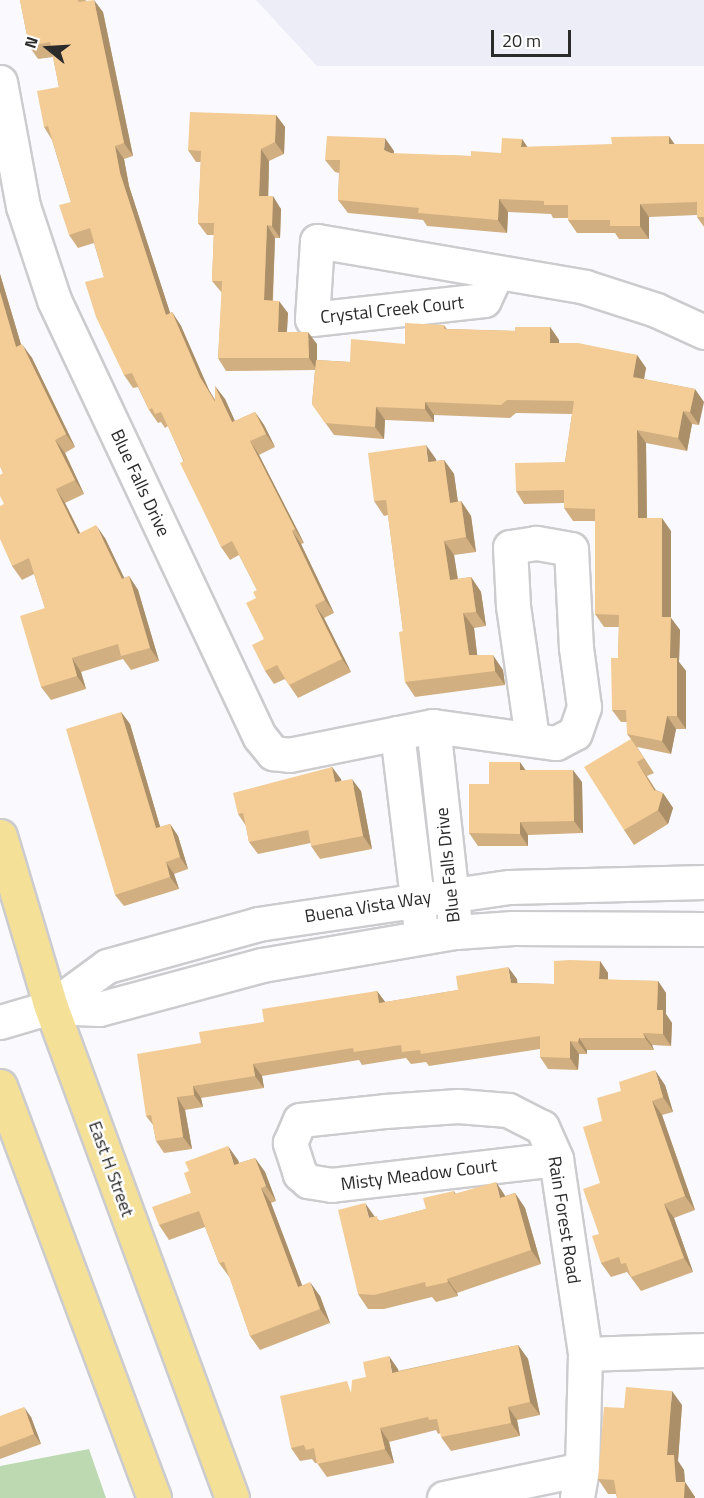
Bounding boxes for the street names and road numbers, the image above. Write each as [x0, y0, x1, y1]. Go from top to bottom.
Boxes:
street label: Crystal Creek Court [319, 292, 465, 328]
street label: Blue Falls Drive [106, 426, 174, 540]
street label: Blue Falls Drive [431, 806, 465, 924]
street label: Buena Vista Way [303, 886, 433, 928]
street label: East H Street [84, 1118, 138, 1220]
street label: Misty Meadow Court [340, 1155, 498, 1195]
street label: Rain Forest Road [543, 1155, 585, 1285]

